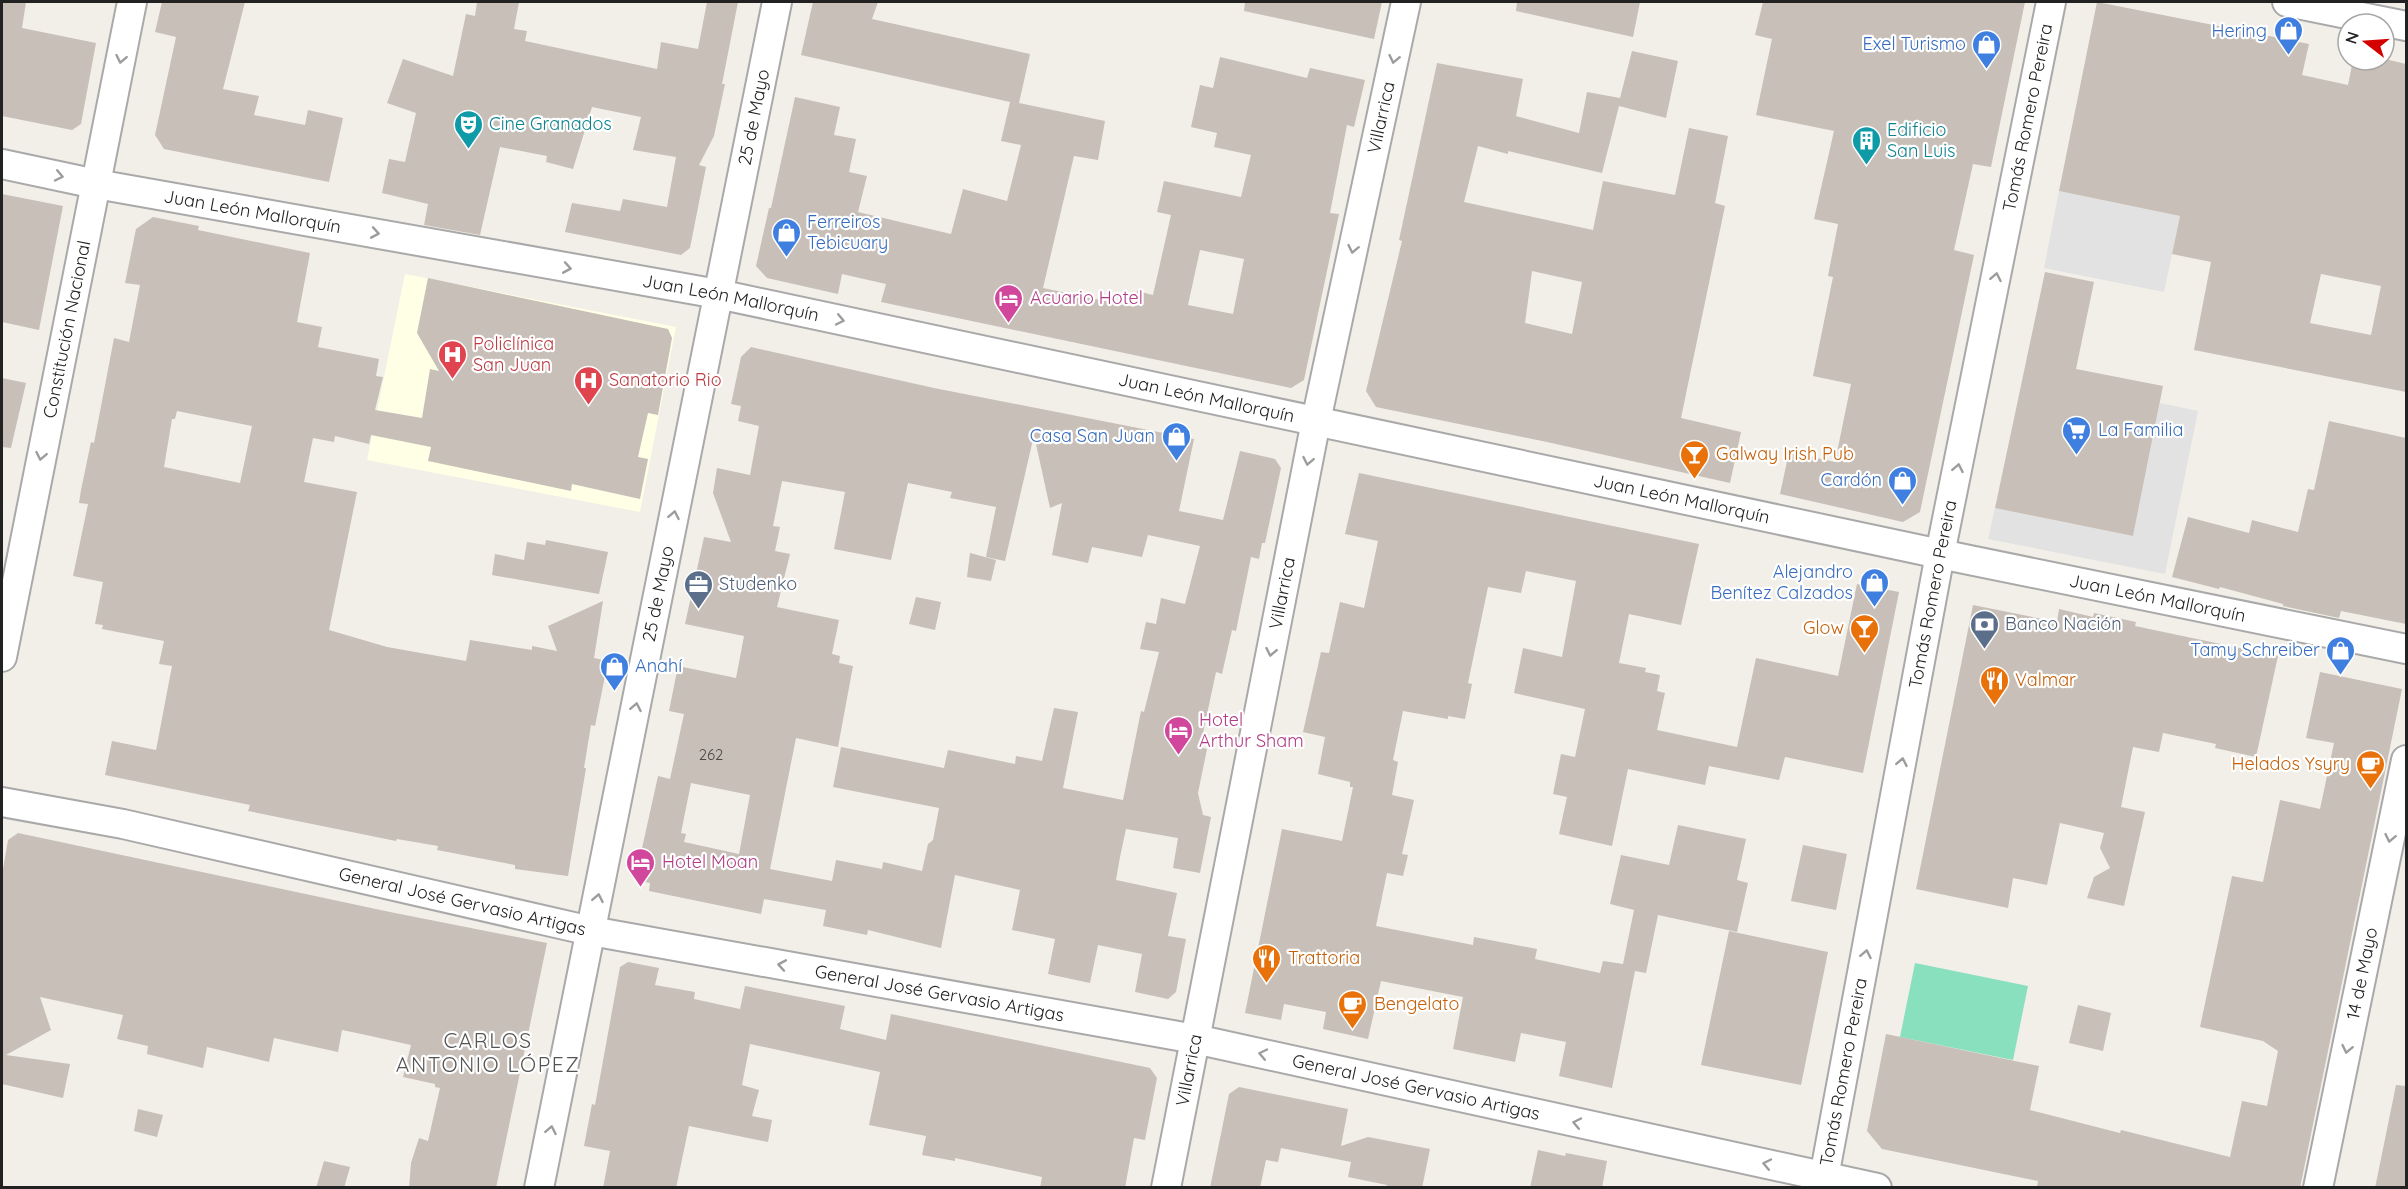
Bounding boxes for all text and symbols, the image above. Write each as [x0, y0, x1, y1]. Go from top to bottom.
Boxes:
north arrow [2336, 12, 2396, 72]
shop icon: Hering [2272, 15, 2304, 57]
place label: Hering [2211, 19, 2267, 42]
street label: Tomás Romero Pereira [1997, 22, 2057, 213]
shop icon: Exel Turismo [1971, 28, 2003, 70]
text: N [2340, 29, 2363, 46]
place label: Exel Turismo [1863, 32, 1966, 55]
one-way arrow [1388, 53, 1401, 63]
one-way arrow [115, 54, 128, 64]
street label: 25 de Mayo [732, 67, 774, 167]
street label: Villarrica [1362, 79, 1400, 155]
theatre icon: Cine Granados [452, 108, 484, 150]
place label: Cine Granados [489, 112, 612, 135]
place label: Edificio San Luis [1887, 118, 1955, 162]
building icon: Edificio San Luis [1850, 124, 1882, 166]
one-way arrow [53, 169, 63, 182]
street label: Juan León Mallorquín [162, 184, 343, 238]
place label: Ferreiros Tebicuary [807, 210, 888, 254]
shop icon: Ferreiros Tebicuary [770, 216, 802, 258]
one-way arrow [370, 227, 379, 239]
street label: Constitución Nacional [38, 238, 95, 420]
one-way arrow [1347, 244, 1360, 254]
one-way arrow [562, 261, 571, 273]
street label: Juan León Mallorquín [641, 269, 821, 326]
one-way arrow [1989, 272, 2002, 282]
hotel icon: Acuario Hotel [993, 282, 1025, 324]
place label: Acuario Hotel [1030, 286, 1143, 309]
one-way arrow [835, 313, 845, 326]
place label: Policlínica San Juan [473, 332, 554, 376]
hospital icon: Policlínica San Juan [436, 338, 468, 380]
hospital icon: Sanatorio Rio [572, 364, 604, 406]
street label: Juan León Mallorquín [1116, 367, 1297, 427]
place label: Sanatorio Rio [609, 368, 722, 391]
supermarket icon: La Familia [2061, 414, 2093, 456]
place label: La Familia [2098, 418, 2183, 441]
shop icon: Casa San Juan [1160, 420, 1192, 462]
place label: Casa San Juan [1030, 424, 1155, 447]
bar icon: Galway Irish Pub [1679, 438, 1711, 480]
place label: Galway Irish Pub [1716, 442, 1854, 465]
one-way arrow [35, 451, 48, 461]
one-way arrow [1302, 455, 1315, 465]
one-way arrow [1951, 463, 1964, 473]
shop icon: Cardón [1887, 464, 1919, 506]
place label: Cardón [1821, 468, 1882, 491]
street label: Juan León Mallorquín [1592, 469, 1772, 528]
street label: Tomás Romero Pereira [1903, 498, 1962, 690]
one-way arrow [667, 511, 680, 521]
street label: 25 de Mayo [637, 544, 679, 644]
street label: Villarrica [1264, 555, 1300, 631]
place label: Alejandro Benítez Calzados [1711, 560, 1853, 604]
shop icon: Alejandro Benítez Calzados [1858, 566, 1890, 608]
office icon: Studenko [682, 568, 714, 610]
street label: Juan León Mallorquín [2067, 569, 2248, 627]
place label: Studenko [719, 572, 797, 595]
bank icon: Banco Nación [1968, 608, 2000, 650]
bar icon: Glow [1849, 612, 1881, 654]
place label: Banco Nación [2005, 612, 2122, 635]
place label: Glow [1803, 616, 1844, 639]
shop icon: Tamy Schreiber [2325, 634, 2357, 676]
place label: Tamy Schreiber [2190, 638, 2320, 661]
one-way arrow [1265, 647, 1278, 657]
shop icon: Anahí [598, 650, 630, 692]
place label: Anahí [635, 654, 682, 677]
restaurant icon: Valmar [1978, 664, 2010, 706]
place label: Valmar [2015, 668, 2076, 691]
one-way arrow [629, 702, 642, 712]
place label: Hotel Arthur Sham [1199, 708, 1304, 752]
hotel icon: Hotel Arthur Sham [1162, 714, 1194, 756]
house number: 262 [699, 745, 723, 764]
cafe icon: Helados Ysyry [2355, 748, 2387, 790]
place label: Helados Ysyry [2231, 752, 2350, 775]
one-way arrow [1895, 758, 1908, 768]
one-way arrow [2384, 833, 2397, 843]
hotel icon: Hotel Moan [625, 846, 657, 888]
place label: Hotel Moan [662, 850, 758, 873]
street label: General José Gervasio Artigas [337, 862, 588, 940]
one-way arrow [590, 893, 603, 903]
street label: 14 de Mayo [2341, 925, 2382, 1022]
restaurant icon: Trattoria [1251, 942, 1283, 984]
place label: Trattoria [1288, 946, 1360, 969]
one-way arrow [1859, 949, 1872, 959]
street label: General José Gervasio Artigas [813, 959, 1066, 1026]
one-way arrow [777, 960, 787, 972]
street label: Tomás Romero Pereira [1814, 976, 1872, 1168]
cafe icon: Bengelato [1337, 988, 1369, 1030]
place label: Bengelato [1374, 992, 1459, 1015]
district label: CARLOS ANTONIO LÓPEZ [396, 1027, 580, 1077]
street label: Villarrica [1170, 1032, 1207, 1108]
one-way arrow [2341, 1044, 2354, 1054]
one-way arrow [1258, 1048, 1268, 1061]
street label: General José Gervasio Artigas [1290, 1049, 1542, 1125]
one-way arrow [1572, 1117, 1582, 1130]
one-way arrow [544, 1125, 557, 1135]
one-way arrow [1762, 1159, 1772, 1172]

